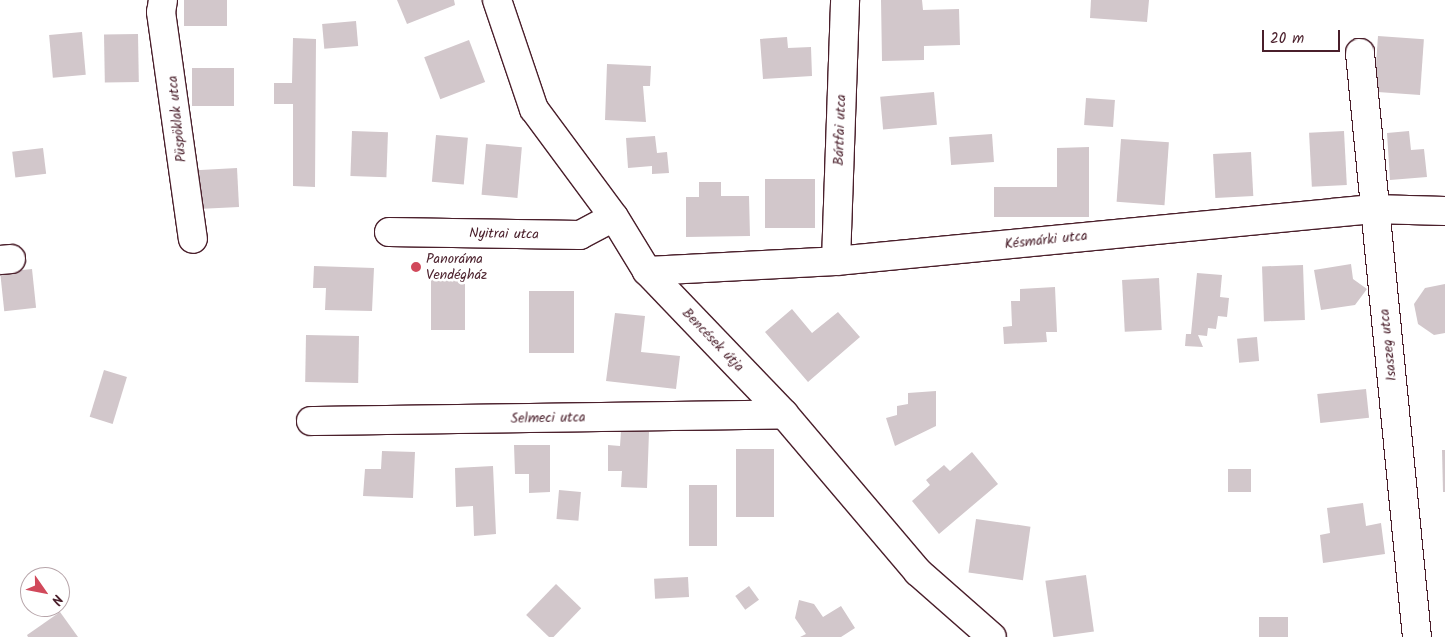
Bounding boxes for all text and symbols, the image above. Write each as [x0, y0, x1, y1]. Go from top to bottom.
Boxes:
scale bar [1265, 20, 1342, 52]
text: 20 m [1270, 27, 1304, 51]
street label: Püspöklak utca [164, 75, 190, 163]
street label: Bártfai utca [830, 94, 850, 166]
street label: Nyitrai utca [469, 225, 539, 243]
street label: Késmárki utca [1004, 227, 1088, 253]
place label: Panoráma Vendégház [426, 251, 487, 284]
marker: Panoráma Vendégház [410, 261, 422, 273]
street label: Bencések útja [679, 305, 747, 375]
street label: Isaszeg utca [1376, 308, 1400, 382]
street label: Selmeci utca [510, 409, 586, 427]
north arrow [20, 567, 70, 617]
text: N [45, 590, 68, 609]

